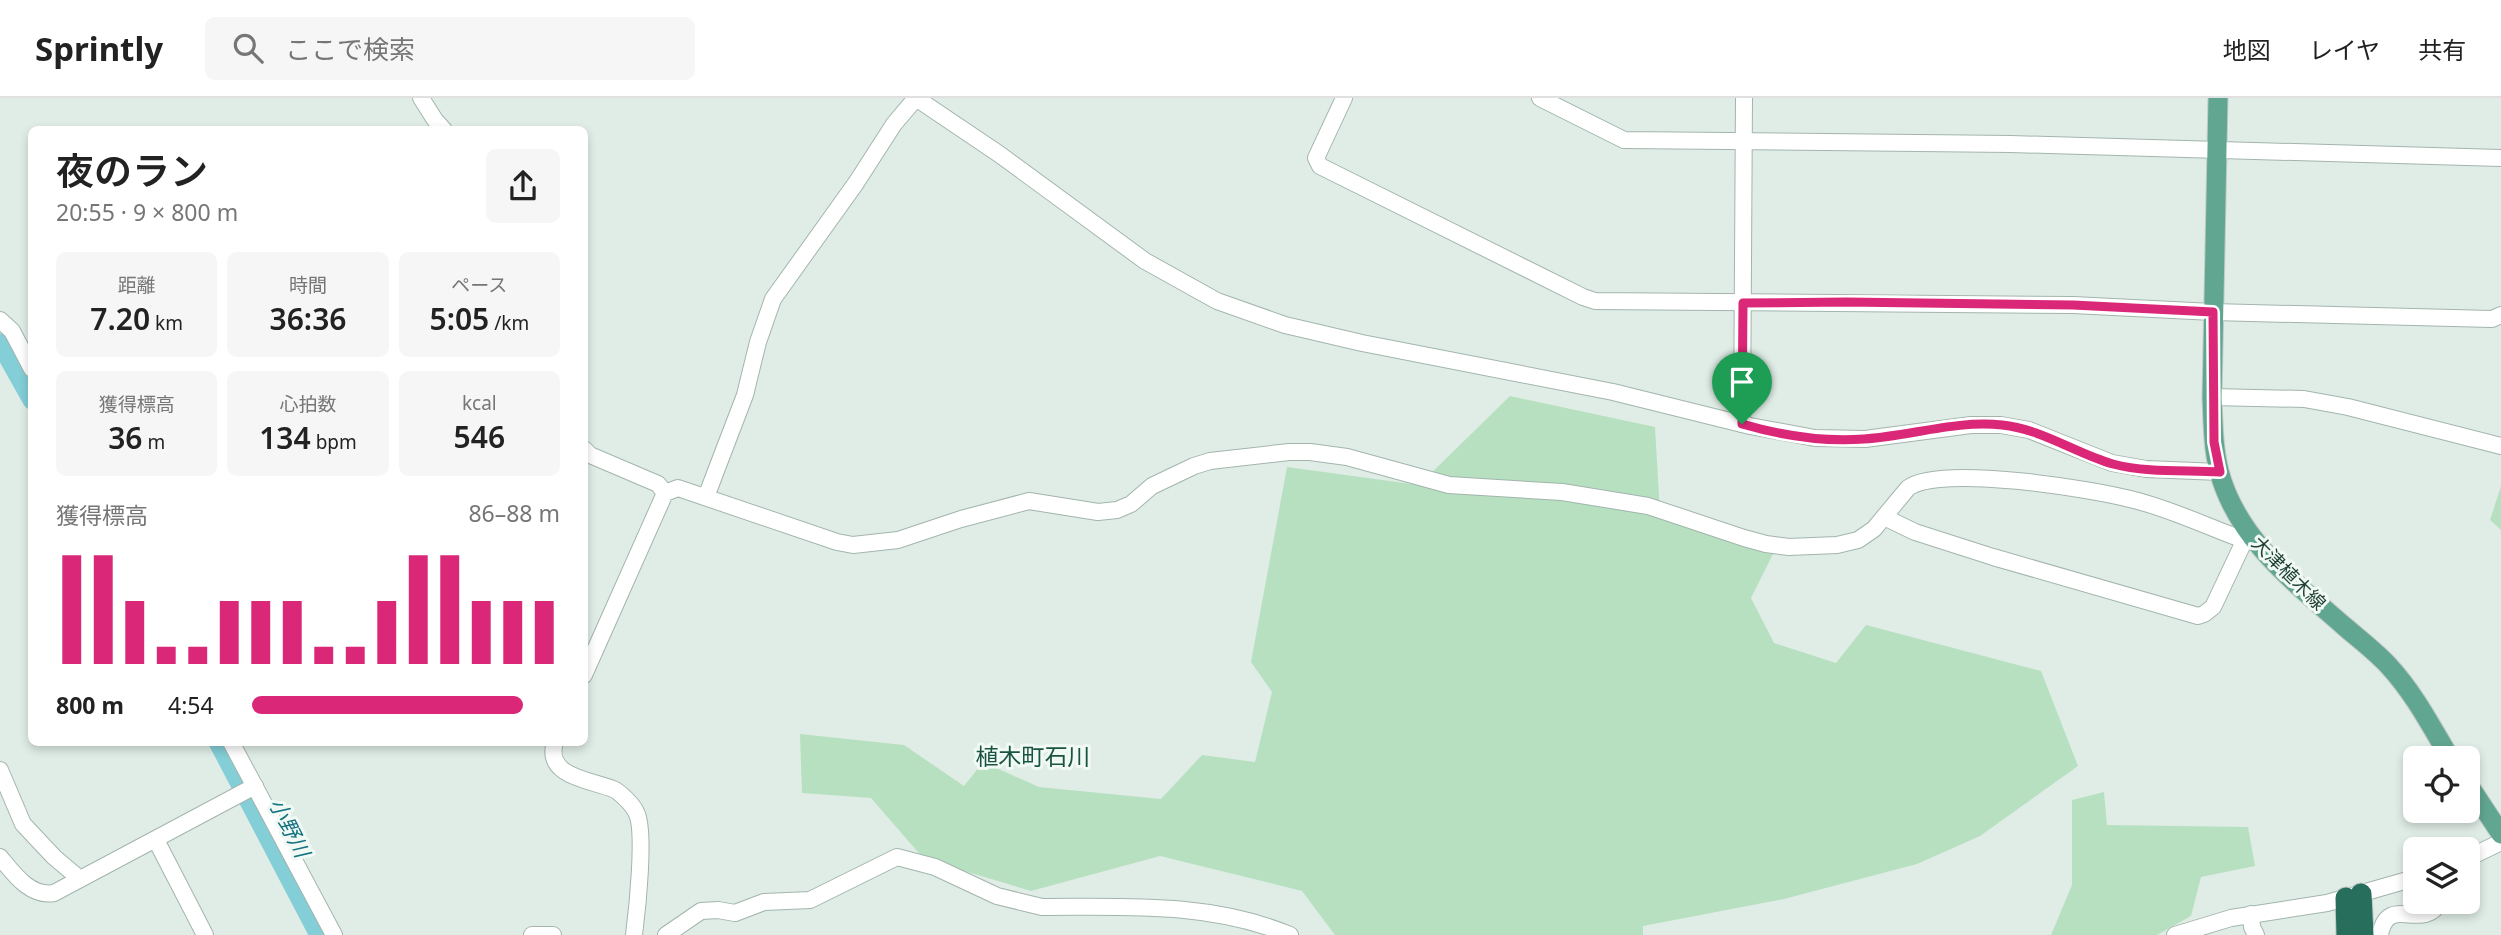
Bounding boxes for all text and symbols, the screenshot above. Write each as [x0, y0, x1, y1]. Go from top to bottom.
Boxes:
search box [205, 17, 695, 80]
text: Sprintly [35, 26, 163, 71]
icon: search [229, 29, 267, 67]
text: ここで検索 [285, 31, 415, 67]
text: 地図 [2223, 33, 2271, 66]
text: レイヤ [2309, 33, 2380, 66]
text: 共有 [2418, 33, 2466, 66]
text: 夜のラン [56, 144, 208, 196]
button: share [486, 149, 560, 223]
text: 20:55 · 9 × 800 m [56, 196, 238, 228]
text: 距離 [118, 272, 156, 298]
text: 時間 [289, 272, 327, 298]
text: ペース [451, 272, 507, 298]
text: 7.20 [90, 298, 150, 339]
text: 36:36 [270, 298, 346, 339]
text: 5:05 [429, 298, 489, 339]
text: km [150, 310, 183, 336]
text: /km [489, 310, 529, 336]
pin [1712, 352, 1772, 424]
icon: arrive [1723, 363, 1761, 401]
text: kcal [462, 390, 497, 416]
text: 獲得標高 [99, 391, 175, 417]
text: 心拍数 [279, 391, 337, 417]
text: 546 [454, 416, 505, 457]
text: 36 [108, 417, 142, 458]
text: 134 [259, 417, 311, 458]
text: m [142, 429, 165, 455]
text: bpm [311, 429, 357, 455]
text: 86–88 m [468, 497, 560, 529]
text: 獲得標高 [56, 499, 148, 531]
street label: 大津植木線 [2246, 530, 2332, 616]
text: 800 m [56, 689, 124, 721]
text: 4:54 [168, 689, 214, 721]
district label: 植木町石川 [976, 740, 1091, 772]
map controls [2403, 746, 2480, 914]
button: locate [2403, 746, 2480, 823]
water label: 小野川 [263, 793, 318, 864]
button: layers [2403, 837, 2480, 914]

